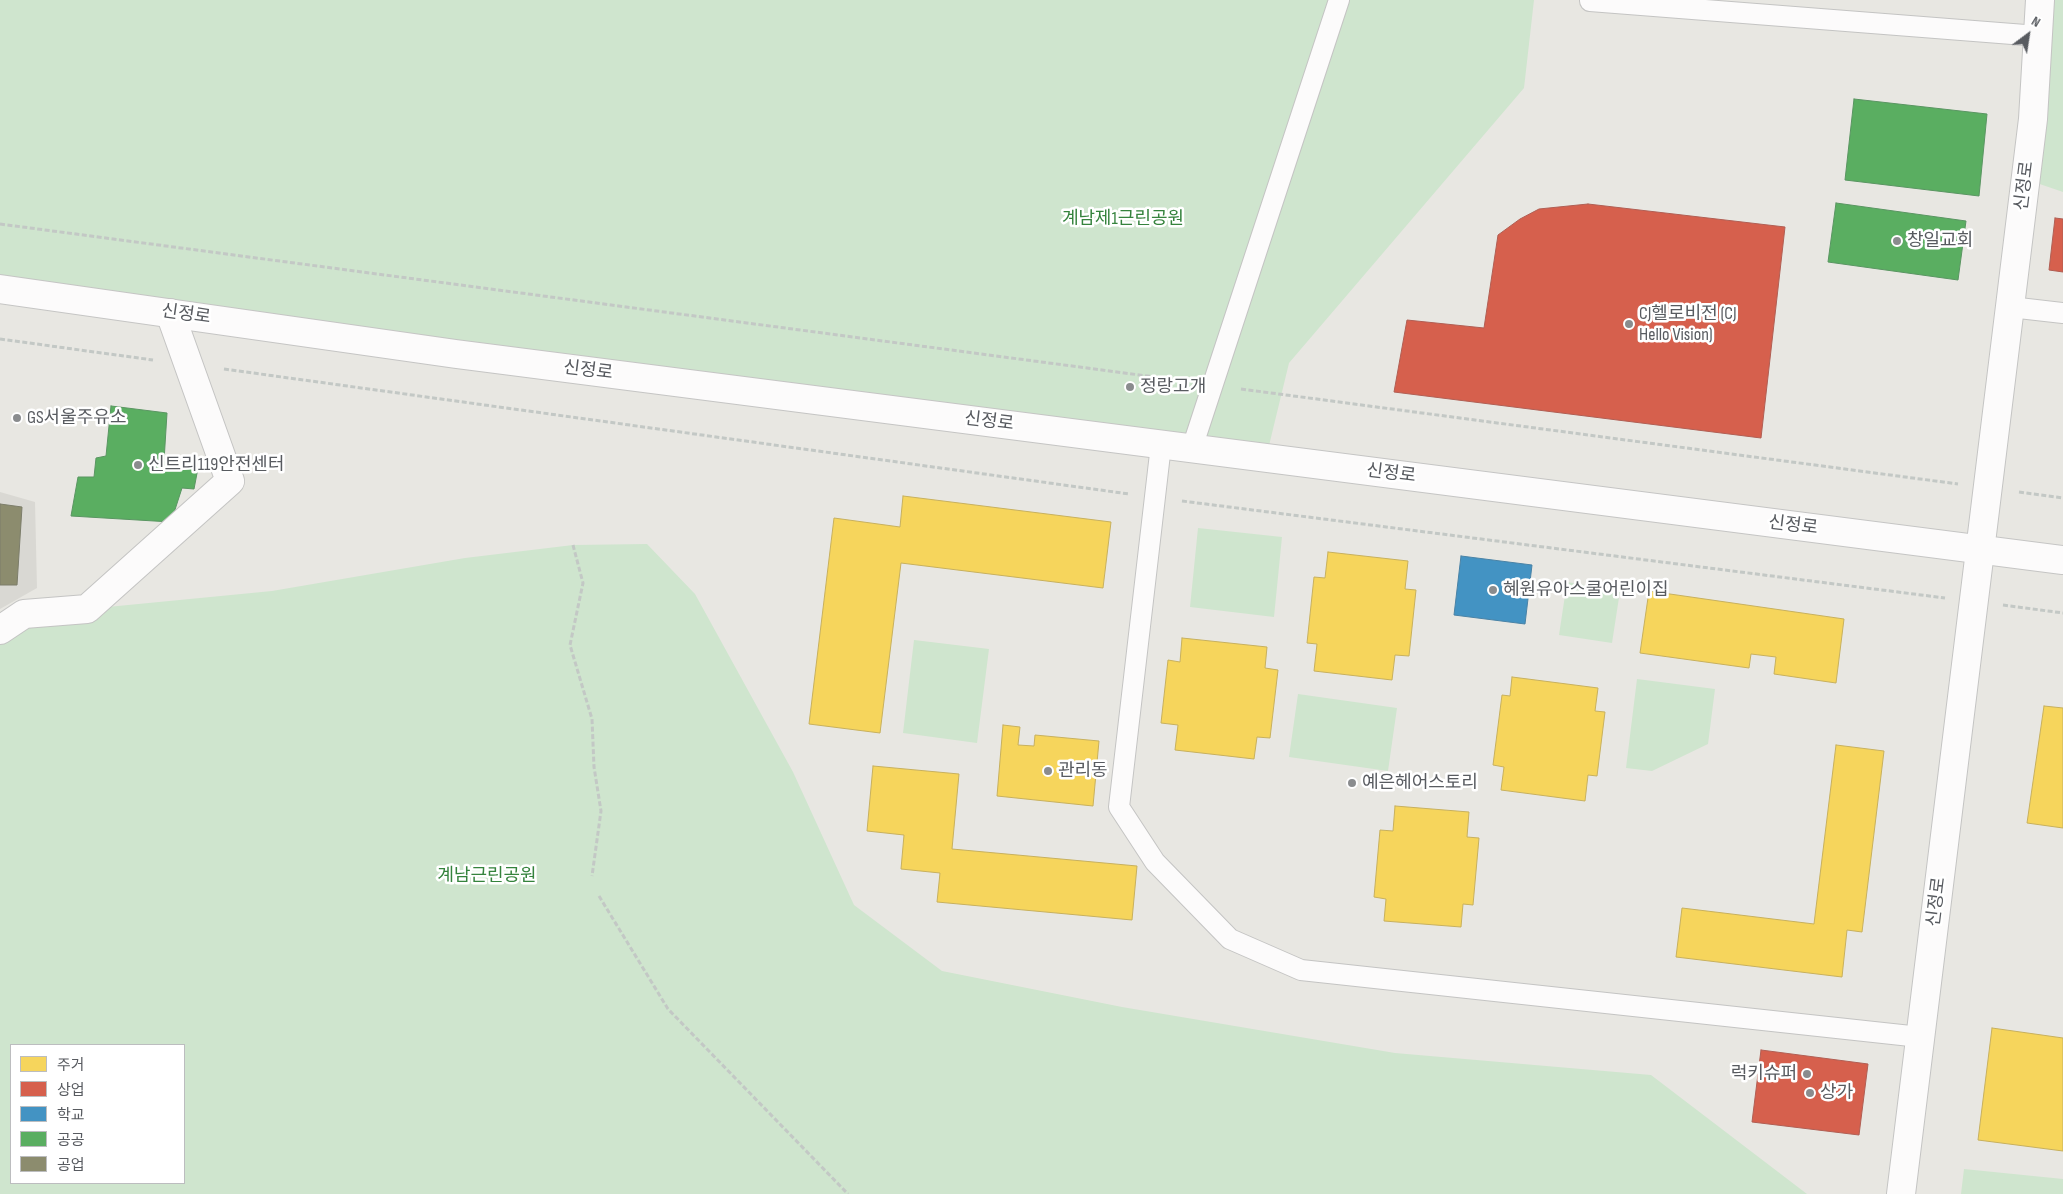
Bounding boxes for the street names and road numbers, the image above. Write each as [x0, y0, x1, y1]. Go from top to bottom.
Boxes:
street label: 신정로 [2011, 160, 2039, 212]
street label: 신정로 [160, 301, 212, 329]
street label: 신정로 [562, 357, 614, 385]
street label: 신정로 [963, 408, 1015, 436]
street label: 신정로 [1365, 460, 1417, 488]
street label: 신정로 [1767, 512, 1819, 540]
street label: 신정로 [1923, 876, 1951, 928]

